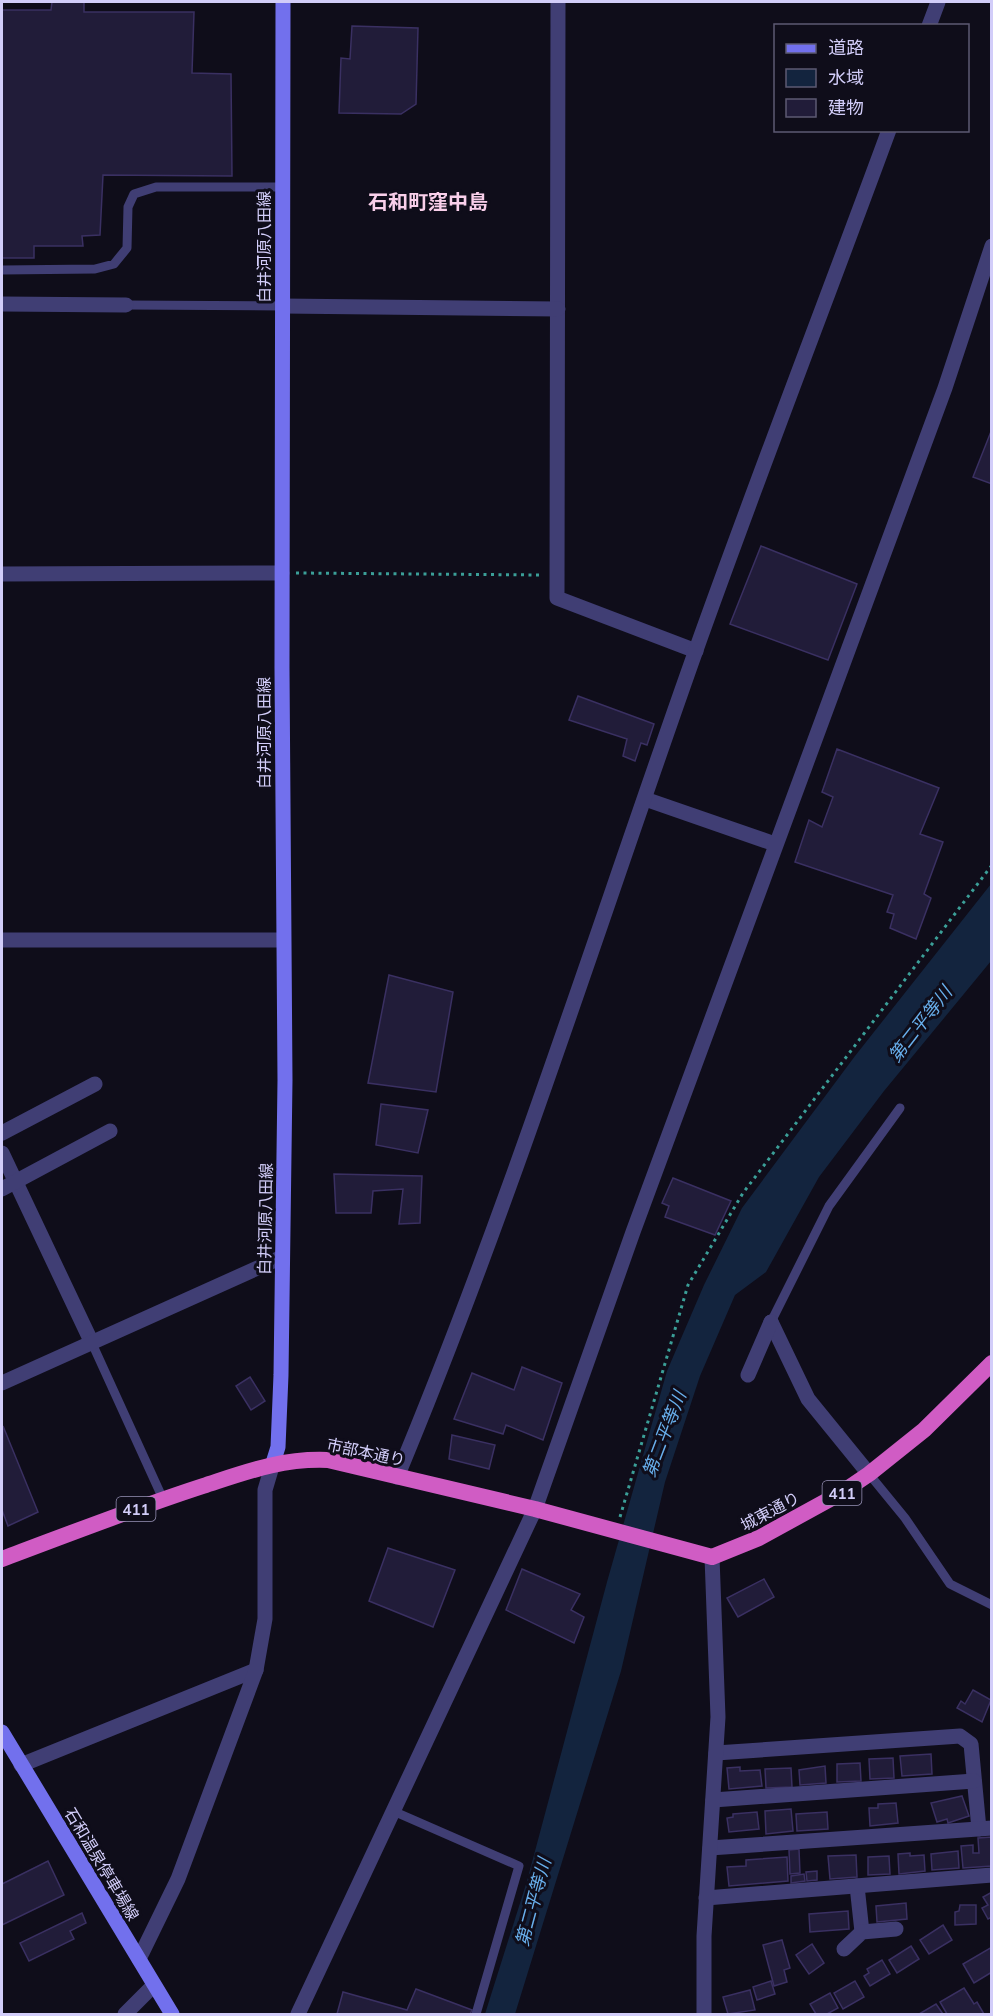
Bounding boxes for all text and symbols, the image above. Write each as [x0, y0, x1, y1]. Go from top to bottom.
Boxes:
legend [774, 24, 969, 132]
text: 道路 [828, 36, 864, 59]
text: 水域 [828, 66, 864, 89]
text: 建物 [828, 96, 864, 119]
district label: 石和町窪中島 [368, 189, 488, 214]
street label: 白井河原八田線 [254, 191, 274, 303]
street label: 白井河原八田線 [254, 677, 274, 789]
water label: 第二平等川 [883, 980, 958, 1067]
street label: 白井河原八田線 [254, 1163, 276, 1275]
water label: 第二平等川 [637, 1386, 692, 1480]
street label: 市部本通り [325, 1434, 407, 1470]
road number: 411 [822, 1481, 862, 1505]
street label: 城東通り [737, 1487, 803, 1535]
road number: 411 [116, 1497, 156, 1521]
street label: 石和温泉停車場線 [60, 1804, 144, 1924]
water label: 第二平等川 [510, 1854, 556, 1948]

